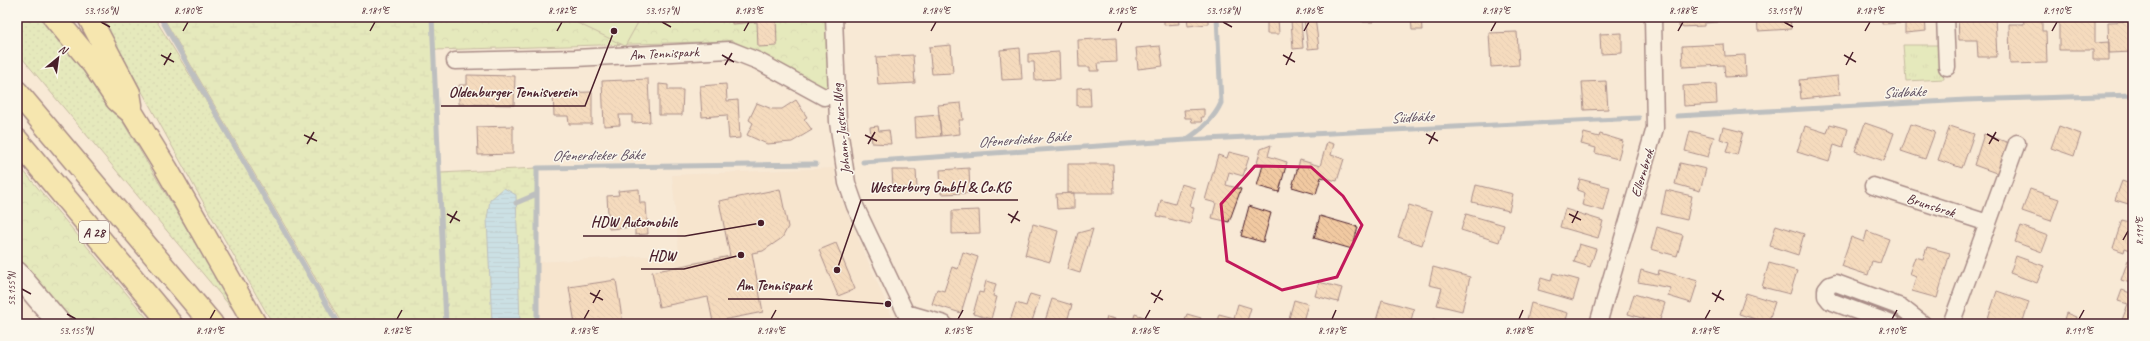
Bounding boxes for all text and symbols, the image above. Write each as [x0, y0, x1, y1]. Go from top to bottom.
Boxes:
text: 53.156°N [84, 4, 120, 17]
text: 8.180°E [174, 4, 204, 17]
text: 8.181°E [361, 4, 391, 17]
text: 8.182°E [548, 4, 578, 17]
text: 53.157°N [645, 4, 681, 17]
text: 8.183°E [735, 4, 765, 17]
text: 8.184°E [922, 4, 952, 17]
text: 8.185°E [1108, 4, 1138, 17]
text: 53.158°N [1206, 4, 1242, 17]
text: 8.186°E [1295, 4, 1325, 17]
text: 8.187°E [1482, 4, 1512, 17]
text: 8.188°E [1669, 4, 1699, 17]
text: 53.159°N [1767, 4, 1803, 17]
text: 8.189°E [1856, 4, 1886, 17]
text: 8.190°E [2043, 4, 2073, 17]
north arrow [38, 38, 78, 78]
text: N [56, 41, 71, 58]
street label: Am Tennispark [629, 43, 701, 64]
callout: Oldenburger Tennisverein [441, 79, 585, 106]
street label: Johann-Justus-Weg [828, 82, 855, 176]
water label: Südbäke [1882, 82, 1928, 103]
text: Oldenburger Tennisverein [449, 83, 578, 102]
water label: Südbäke [1390, 107, 1436, 128]
water label: Ofenerdieker Bäke [978, 127, 1073, 152]
water label: Ofenerdieker Bäke [552, 145, 646, 166]
street label: Ellernbrok [1627, 145, 1658, 199]
callout: Westerburg GmbH & Co.KG [861, 173, 1018, 200]
text: Westerburg GmbH & Co.KG [869, 178, 1013, 197]
street label: Brunsbrok [1905, 190, 1958, 222]
callout: HDW Automobile [583, 209, 685, 236]
text: HDW Automobile [591, 213, 678, 232]
text: 8.191°E [2133, 215, 2146, 245]
road number: A 28 [79, 221, 109, 243]
callout: HDW [641, 242, 684, 269]
text: HDW [648, 247, 678, 266]
text: 53.155°N [5, 270, 18, 306]
callout: Am Tennispark [728, 272, 819, 299]
text: Am Tennispark [736, 276, 813, 295]
text: 53.155°N [59, 324, 95, 337]
text: 8.181°E [196, 324, 226, 337]
text: 8.182°E [383, 324, 413, 337]
text: 8.183°E [570, 324, 600, 337]
text: 8.184°E [757, 324, 787, 337]
text: 8.185°E [944, 324, 974, 337]
text: 8.186°E [1131, 324, 1161, 337]
text: 8.187°E [1318, 324, 1348, 337]
text: 8.188°E [1505, 324, 1535, 337]
text: 8.189°E [1691, 324, 1721, 337]
text: 8.190°E [1878, 324, 1908, 337]
text: 8.191°E [2065, 324, 2095, 337]

